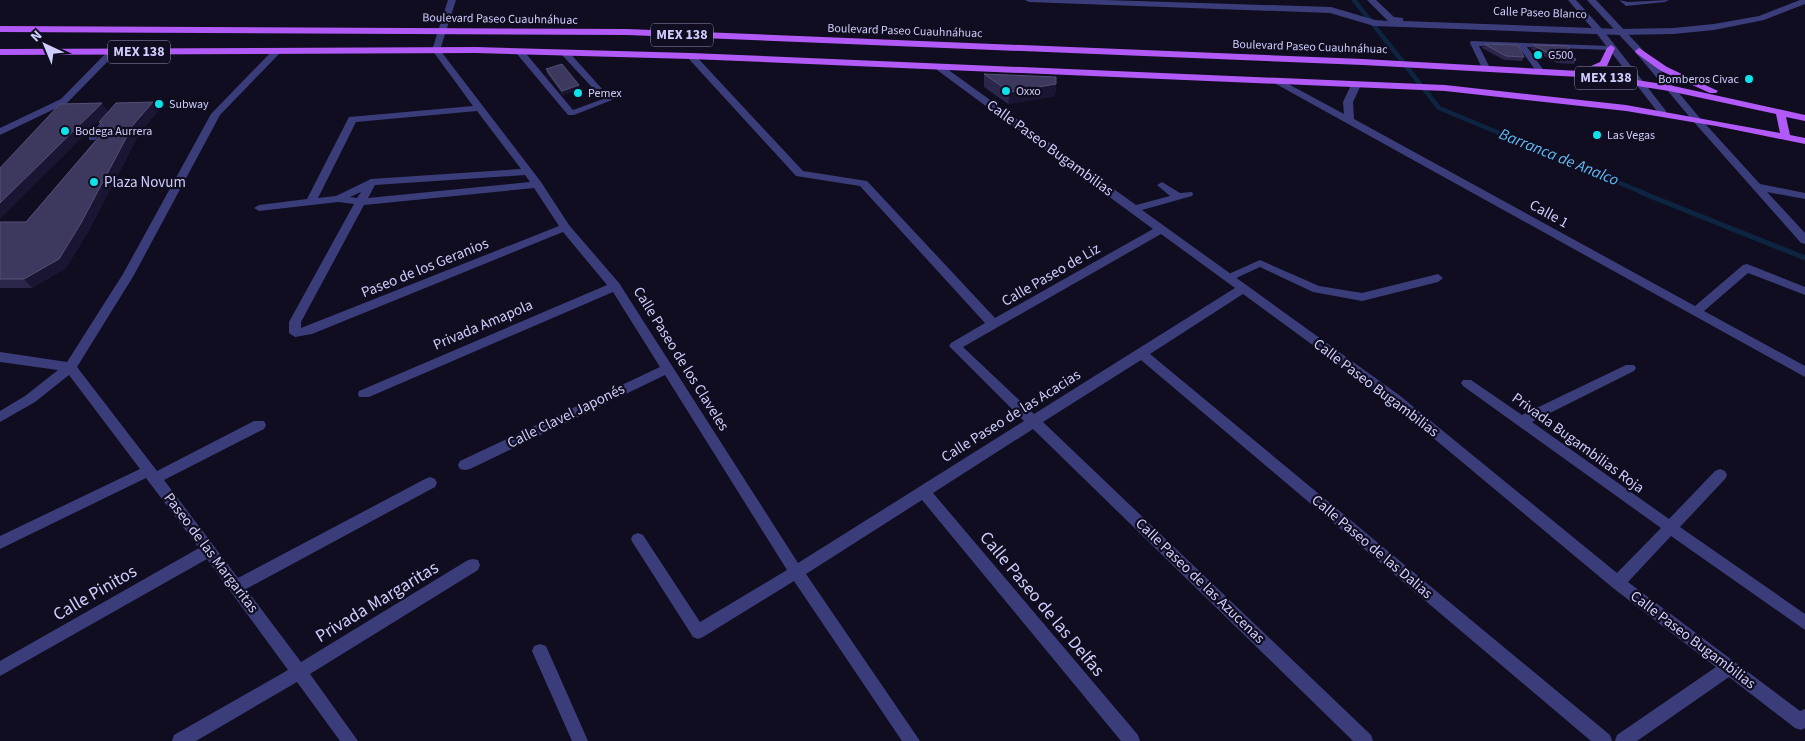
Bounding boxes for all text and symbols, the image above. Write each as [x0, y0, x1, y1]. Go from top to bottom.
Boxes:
street label: Calle Paseo Blanco [1493, 3, 1587, 23]
street label: Boulevard Paseo Cuauhnáhuac [422, 9, 578, 29]
north arrow [20, 20, 70, 70]
street label: Boulevard Paseo Cuauhnáhuac [827, 20, 983, 42]
road number: MEX 138 [651, 24, 713, 46]
text: N [26, 26, 47, 47]
street label: Boulevard Paseo Cuauhnáhuac [1232, 36, 1388, 58]
road number: MEX 138 [108, 41, 170, 64]
place label: G500 [1548, 47, 1573, 64]
marker: G500 [1532, 49, 1544, 61]
road number: MEX 138 [1575, 66, 1637, 90]
place label: Bomberos Civac [1658, 71, 1740, 88]
marker: Bomberos Civac [1743, 73, 1755, 85]
place label: Oxxo [1016, 83, 1041, 100]
place label: Pemex [588, 85, 622, 102]
marker: Oxxo [1000, 85, 1012, 97]
marker: Pemex [572, 87, 584, 99]
street label: Calle Paseo Bugambilias [982, 95, 1118, 201]
place label: Subway [169, 96, 209, 113]
marker: Subway [153, 98, 165, 110]
place label: Bodega Aurrera [75, 123, 152, 140]
water label: Barranca de Analco [1496, 123, 1622, 191]
marker: Bodega Aurrera [59, 125, 71, 137]
place label: Las Vegas [1607, 127, 1655, 144]
marker: Las Vegas [1591, 129, 1603, 141]
place label: Plaza Novum [104, 172, 186, 193]
marker: Plaza Novum [88, 176, 100, 188]
street label: Calle 1 [1526, 195, 1572, 233]
street label: Paseo de los Geranios [358, 233, 492, 303]
street label: Calle Paseo de Liz [998, 238, 1104, 312]
street label: Calle Paseo de los Claveles [628, 283, 734, 435]
street label: Privada Amapola [430, 295, 536, 355]
street label: Calle Paseo Bugambilias [1309, 334, 1443, 442]
street label: Calle Paseo de las Acacias [937, 365, 1085, 467]
street label: Calle Clavel Japonés [504, 378, 628, 454]
street label: Privada Bugambilias Roja [1508, 388, 1648, 498]
street label: Paseo de las Margaritas [159, 489, 263, 617]
street label: Calle Paseo de las Dalias [1307, 490, 1437, 604]
street label: Calle Paseo de las Azucenas [1131, 514, 1269, 648]
street label: Calle Paseo de las Delfas [974, 526, 1110, 682]
street label: Privada Margaritas [311, 555, 443, 649]
street label: Calle Pinitos [48, 559, 142, 627]
street label: Calle Paseo Bugambilias [1626, 586, 1760, 694]

